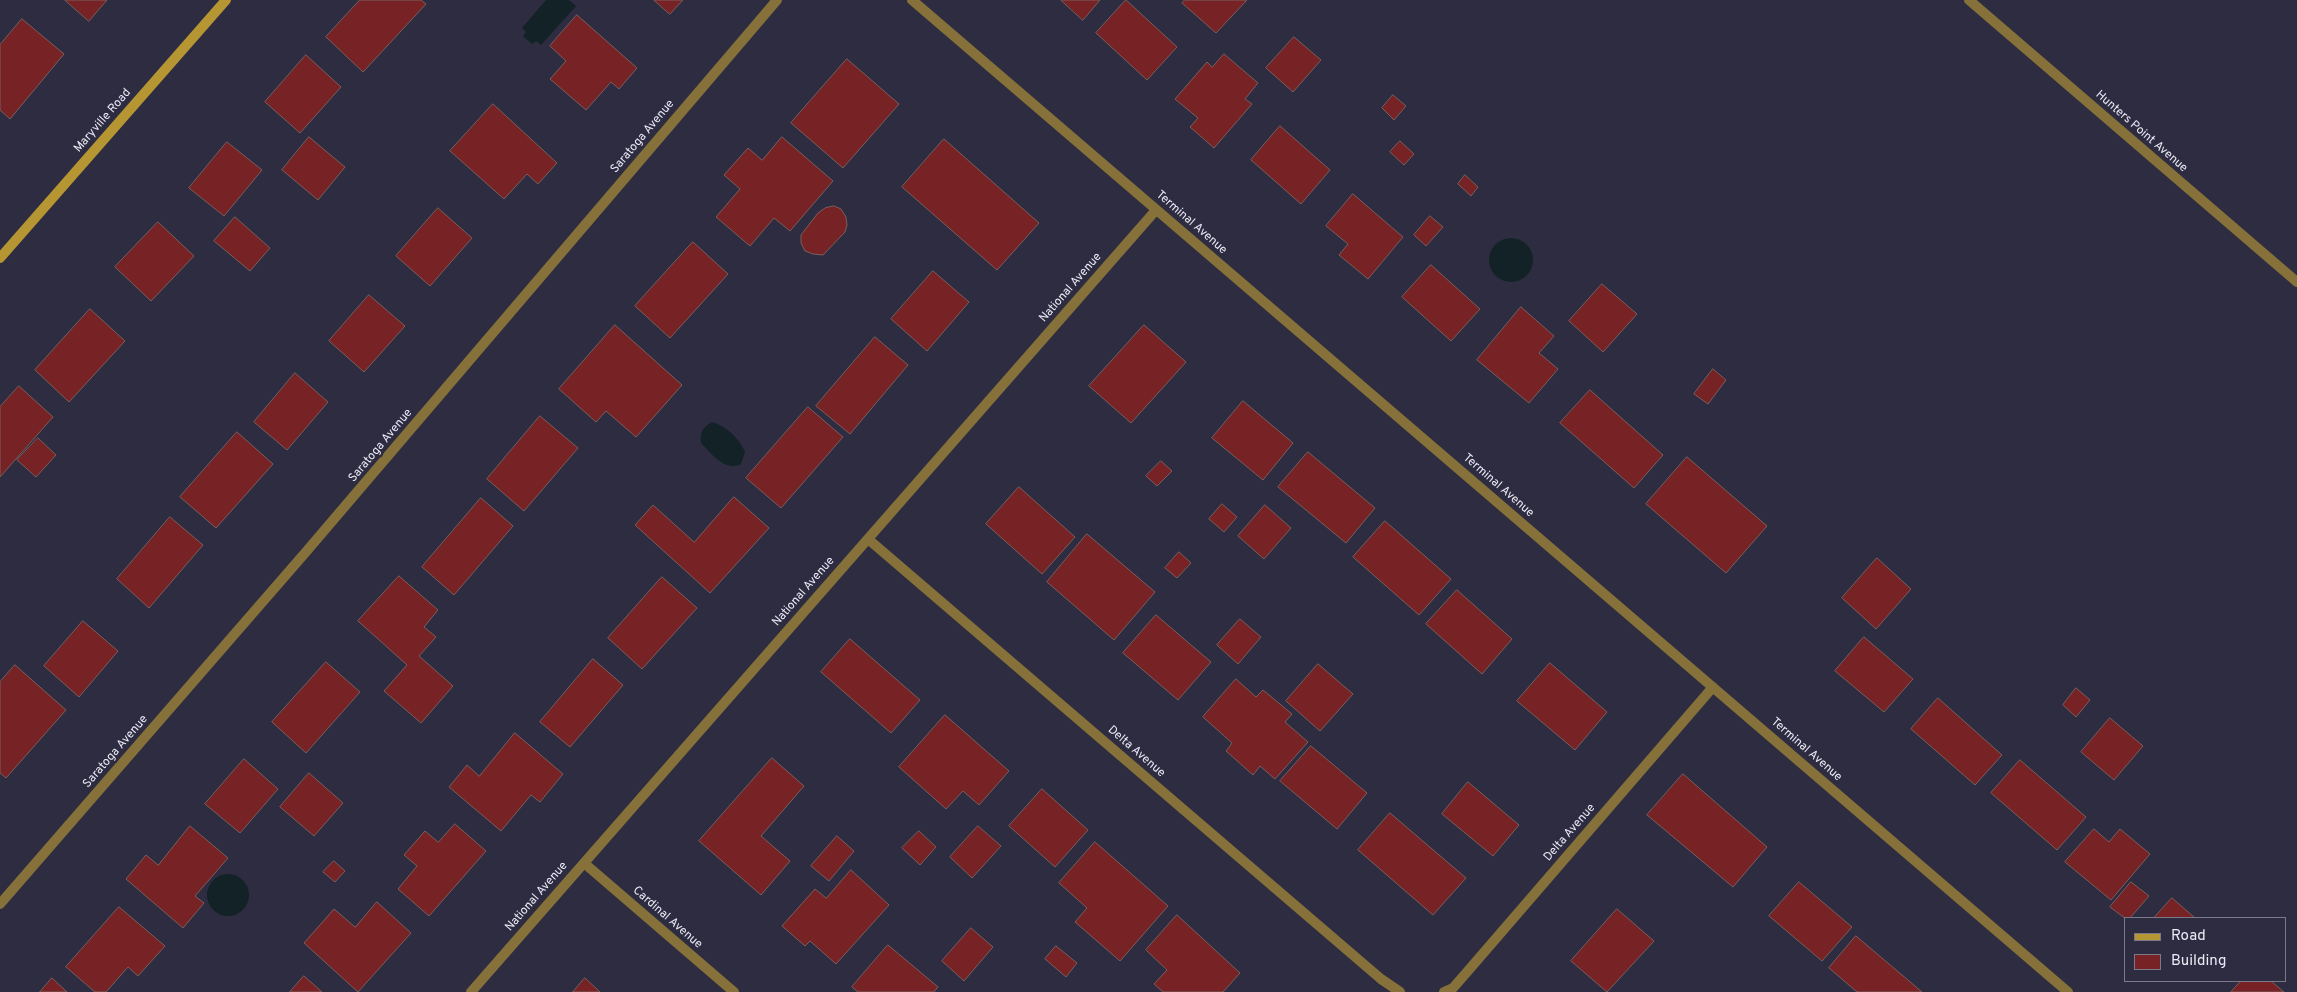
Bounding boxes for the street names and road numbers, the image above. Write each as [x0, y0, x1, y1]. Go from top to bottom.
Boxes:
street label: Maryville Road [71, 86, 135, 156]
street label: Hunters Point Avenue [2092, 88, 2190, 176]
street label: Saratoga Avenue [608, 97, 678, 177]
street label: Terminal Avenue [1152, 188, 1230, 258]
street label: National Avenue [1037, 250, 1105, 326]
street label: Saratoga Avenue [346, 406, 416, 486]
street label: Terminal Avenue [1459, 451, 1537, 521]
street label: National Avenue [770, 554, 838, 630]
street label: Saratoga Avenue [81, 713, 151, 791]
street label: Terminal Avenue [1767, 715, 1845, 785]
street label: Delta Avenue [1104, 723, 1168, 781]
street label: Delta Avenue [1541, 801, 1599, 865]
street label: National Avenue [503, 859, 571, 935]
street label: Cardinal Avenue [629, 884, 705, 952]

